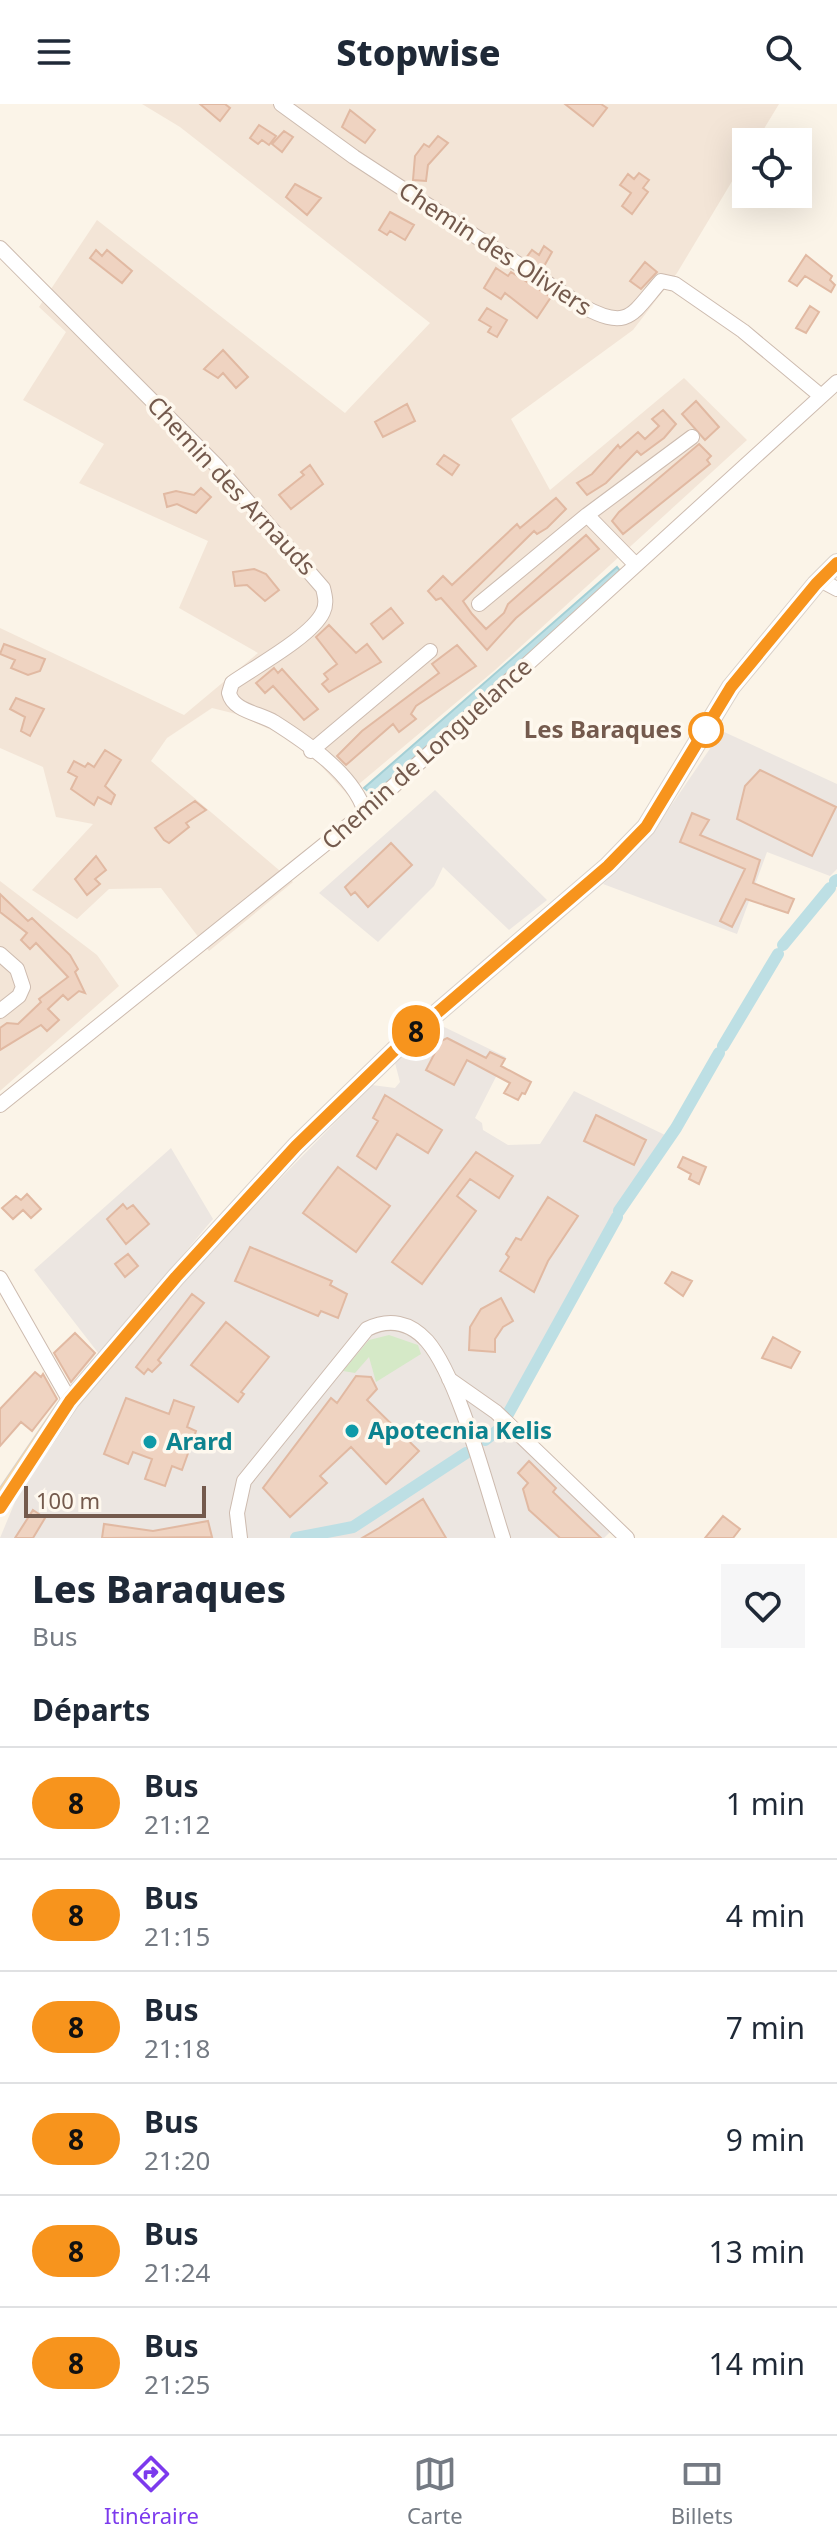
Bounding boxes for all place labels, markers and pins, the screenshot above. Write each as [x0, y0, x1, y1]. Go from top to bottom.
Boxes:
place label: Les Baraques [524, 712, 682, 745]
marker: Les Baraques [689, 713, 723, 747]
place label: Apotecnia Kelis [368, 1413, 552, 1446]
marker: Apotecnia Kelis [343, 1422, 361, 1440]
place label: Arard [166, 1424, 233, 1457]
marker: Arard [141, 1433, 159, 1451]

